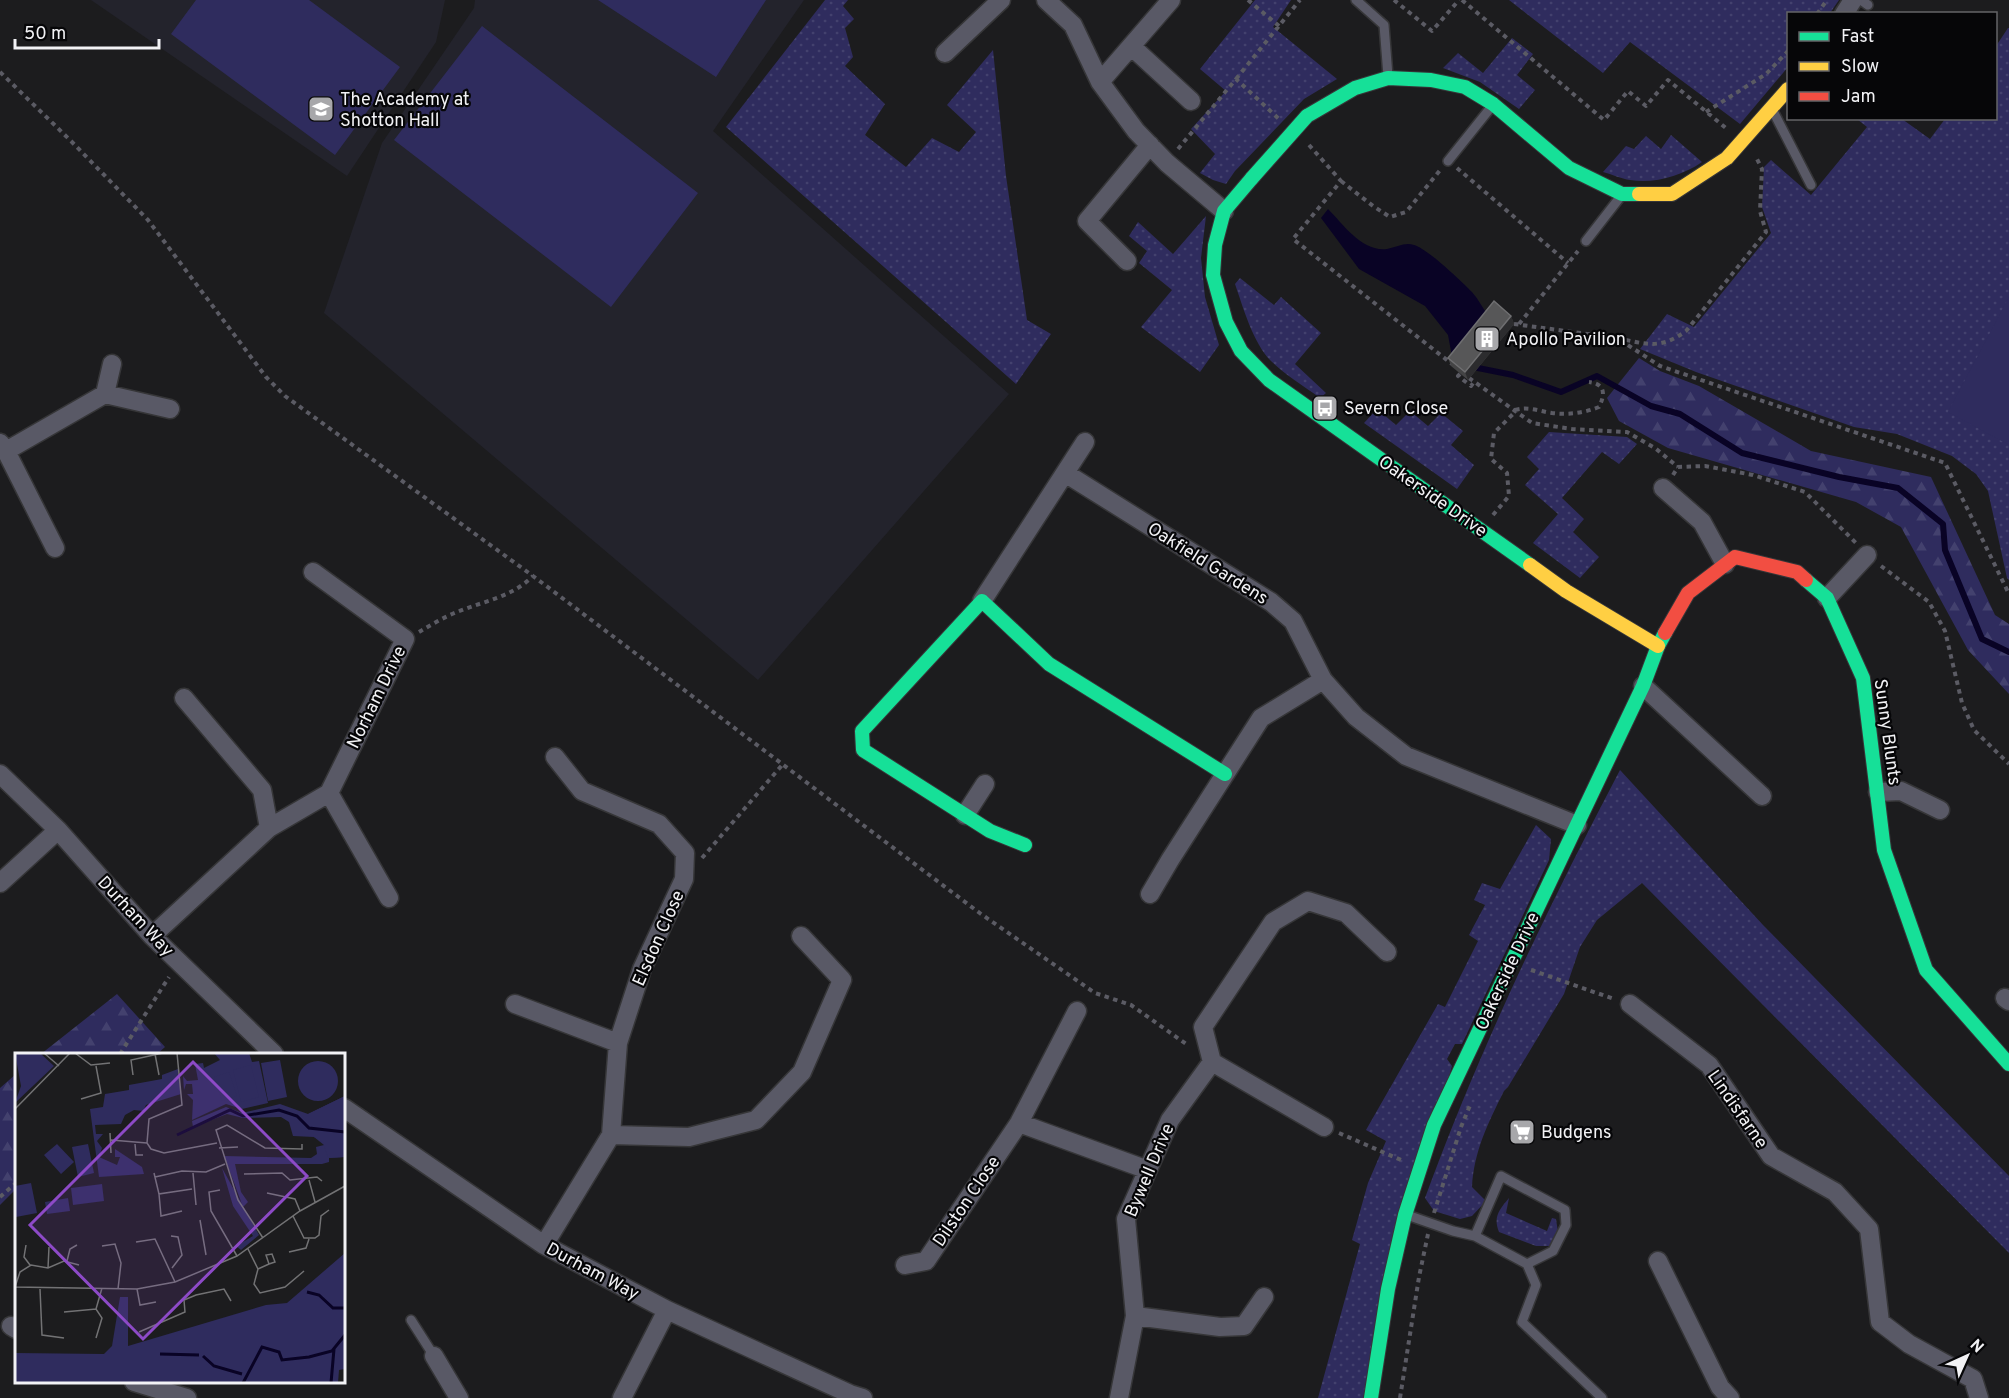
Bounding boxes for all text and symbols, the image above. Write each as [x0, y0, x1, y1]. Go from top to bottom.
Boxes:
scale bar [15, 12, 159, 50]
legend [1787, 12, 1997, 120]
text: 50 m [24, 23, 66, 46]
text: Fast [1841, 26, 1874, 49]
text: Slow [1841, 56, 1879, 79]
text: Jam [1841, 86, 1876, 109]
place label: The Academy at Shotton Hall [340, 89, 470, 133]
school or university icon: The Academy at Shotton Hall [306, 94, 336, 124]
building icon: Apollo Pavilion [1472, 324, 1502, 354]
place label: Apollo Pavilion [1506, 329, 1626, 352]
bus stop icon: Severn Close [1310, 393, 1340, 423]
place label: Severn Close [1344, 398, 1448, 421]
street label: Oakerside Drive [1373, 451, 1491, 543]
street label: Oakfield Gardens [1143, 518, 1272, 611]
street label: Norham Drive [343, 642, 412, 753]
street label: Sunny Blunts [1868, 678, 1905, 787]
street label: Durham Way [92, 872, 178, 962]
street label: Elsdon Close [628, 887, 691, 990]
street label: Oakerside Drive [1471, 909, 1546, 1034]
inset map [15, 1053, 345, 1383]
street label: Lindisfarne [1701, 1066, 1772, 1154]
supermarket icon: Budgens [1507, 1117, 1537, 1147]
street label: Bywell Drive [1120, 1120, 1180, 1221]
place label: Budgens [1541, 1122, 1611, 1145]
street label: Dilston Close [928, 1152, 1006, 1252]
street label: Durham Way [542, 1238, 643, 1306]
north arrow [1937, 1326, 1997, 1386]
text: N [1965, 1336, 1987, 1358]

